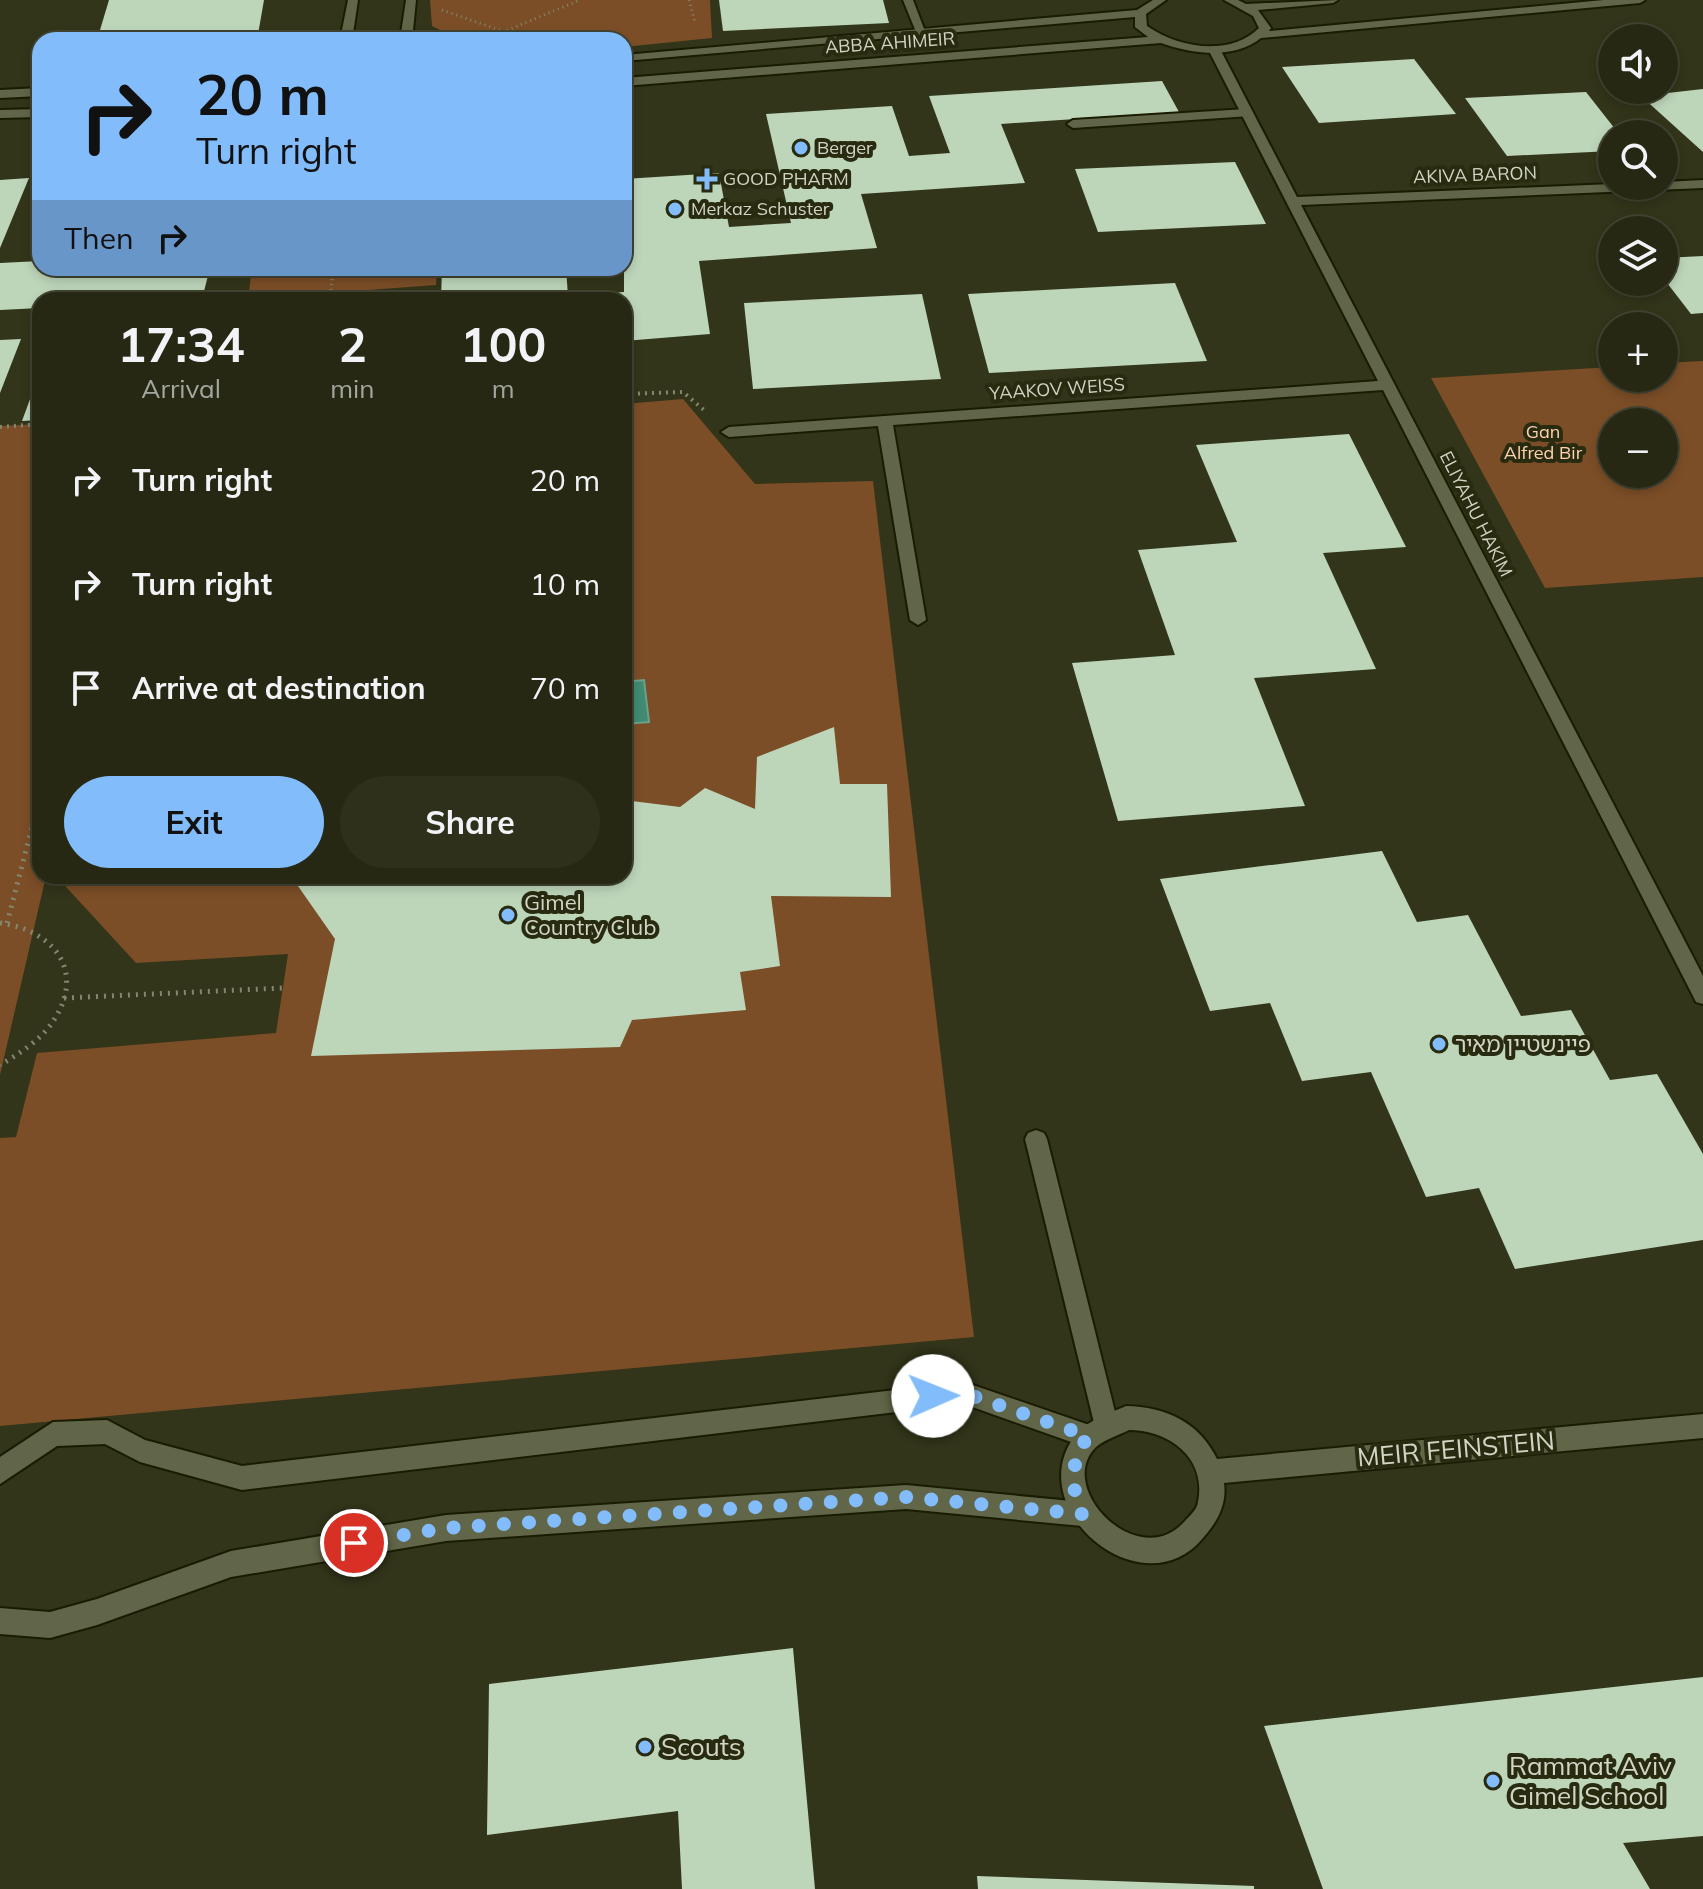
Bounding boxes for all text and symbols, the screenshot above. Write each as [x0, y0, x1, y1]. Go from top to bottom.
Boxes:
map controls [1598, 24, 1678, 488]
button: sound [1598, 24, 1678, 104]
street label: ABBA AHIMEIR [824, 26, 956, 59]
text: 20 m [196, 59, 329, 129]
icon: right [64, 64, 168, 168]
button: search [1598, 120, 1678, 200]
text: Turn right [196, 128, 357, 173]
place label: Berger [817, 136, 873, 159]
marker: Berger [792, 139, 810, 157]
street label: AKIVA BARON [1413, 161, 1537, 188]
place label: GOOD PHARM [723, 167, 849, 190]
marker: GOOD PHARM [698, 170, 716, 188]
place label: Merkaz Schuster [691, 197, 830, 220]
marker: Merkaz Schuster [666, 200, 684, 218]
icon: right [150, 216, 194, 260]
button: layers [1598, 216, 1678, 296]
text: Then [64, 219, 134, 257]
button: + [1598, 312, 1678, 392]
text: 17:34 [118, 314, 245, 374]
text: 2 [338, 314, 367, 374]
text: 100 [460, 314, 546, 374]
text: Arrival [141, 372, 221, 405]
text: min [330, 372, 374, 405]
text: m [492, 372, 515, 405]
street label: YAAKOV WEISS [987, 372, 1125, 405]
button: − [1598, 408, 1678, 488]
park label: Gan Alfred Bir [1504, 420, 1583, 464]
street label: ELIYAHU HAKIM [1435, 447, 1518, 581]
icon: right [64, 458, 108, 502]
text: Turn right [132, 461, 272, 499]
text: 20 m [530, 461, 600, 499]
icon: right [64, 562, 108, 606]
text: Turn right [132, 565, 272, 603]
text: 10 m [530, 565, 600, 603]
icon: arrive [64, 666, 108, 710]
text: Arrive at destination [132, 669, 426, 707]
text: 70 m [530, 669, 600, 707]
button: Exit [64, 776, 324, 868]
button: Share [340, 776, 600, 868]
place label: Gimel Country Club [524, 888, 656, 941]
marker: Gimel Country Club [499, 906, 517, 924]
place label: פיינשטיין מאיר [1455, 1030, 1591, 1058]
marker: פיינשטיין מאיר [1430, 1035, 1448, 1053]
position arrow [891, 1354, 975, 1438]
street label: MEIR FEINSTEIN [1356, 1423, 1556, 1474]
pin [320, 1509, 388, 1577]
icon: arrive [332, 1521, 376, 1565]
place label: Scouts [661, 1730, 742, 1763]
marker: Scouts [636, 1738, 654, 1756]
place label: Rammat Aviv Gimel School [1509, 1749, 1672, 1812]
marker: Rammat Aviv Gimel School [1484, 1772, 1502, 1790]

